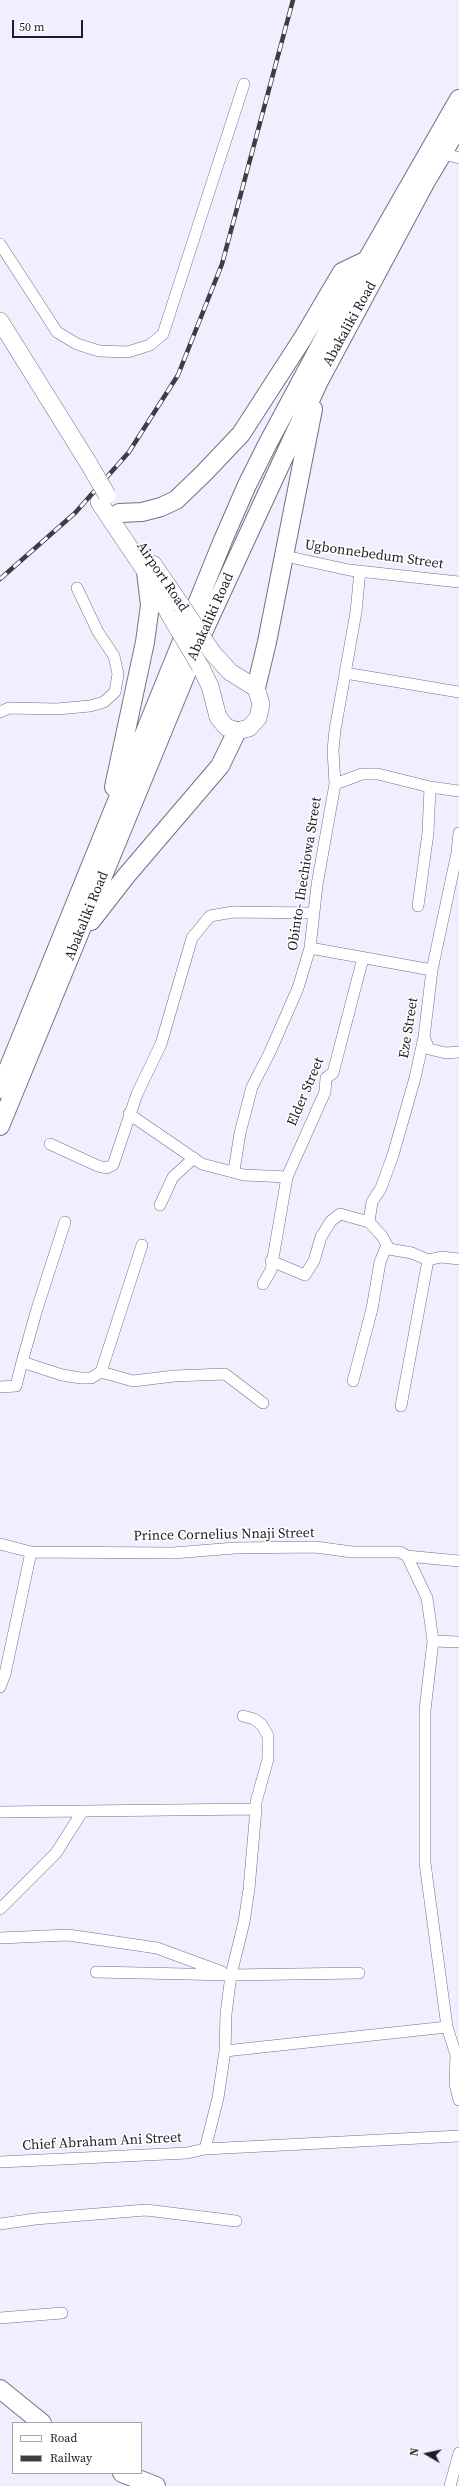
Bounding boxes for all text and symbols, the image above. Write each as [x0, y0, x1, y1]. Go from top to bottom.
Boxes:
scale bar [14, 12, 85, 38]
text: 50 m [19, 19, 45, 35]
street label: Abakaliki Road [320, 279, 380, 369]
street label: Ugbonnebedum Street [304, 537, 444, 573]
street label: Airport Road [132, 539, 192, 615]
street label: Abakaliki Road [184, 570, 238, 664]
street label: Obinto- Ihechiowa Street [285, 796, 325, 952]
street label: Abakaliki Road [62, 869, 112, 963]
street label: Eze Street [396, 996, 422, 1060]
street label: Elder Street [284, 1055, 328, 1129]
street label: Prince Cornelius Nnaji Street [133, 1525, 315, 1545]
street label: Chief Abraham Ani Street [22, 2129, 182, 2155]
legend [12, 2422, 142, 2474]
text: Road [50, 2430, 77, 2446]
north arrow [407, 2434, 447, 2474]
text: N [407, 2447, 423, 2457]
text: Railway [50, 2450, 92, 2466]

